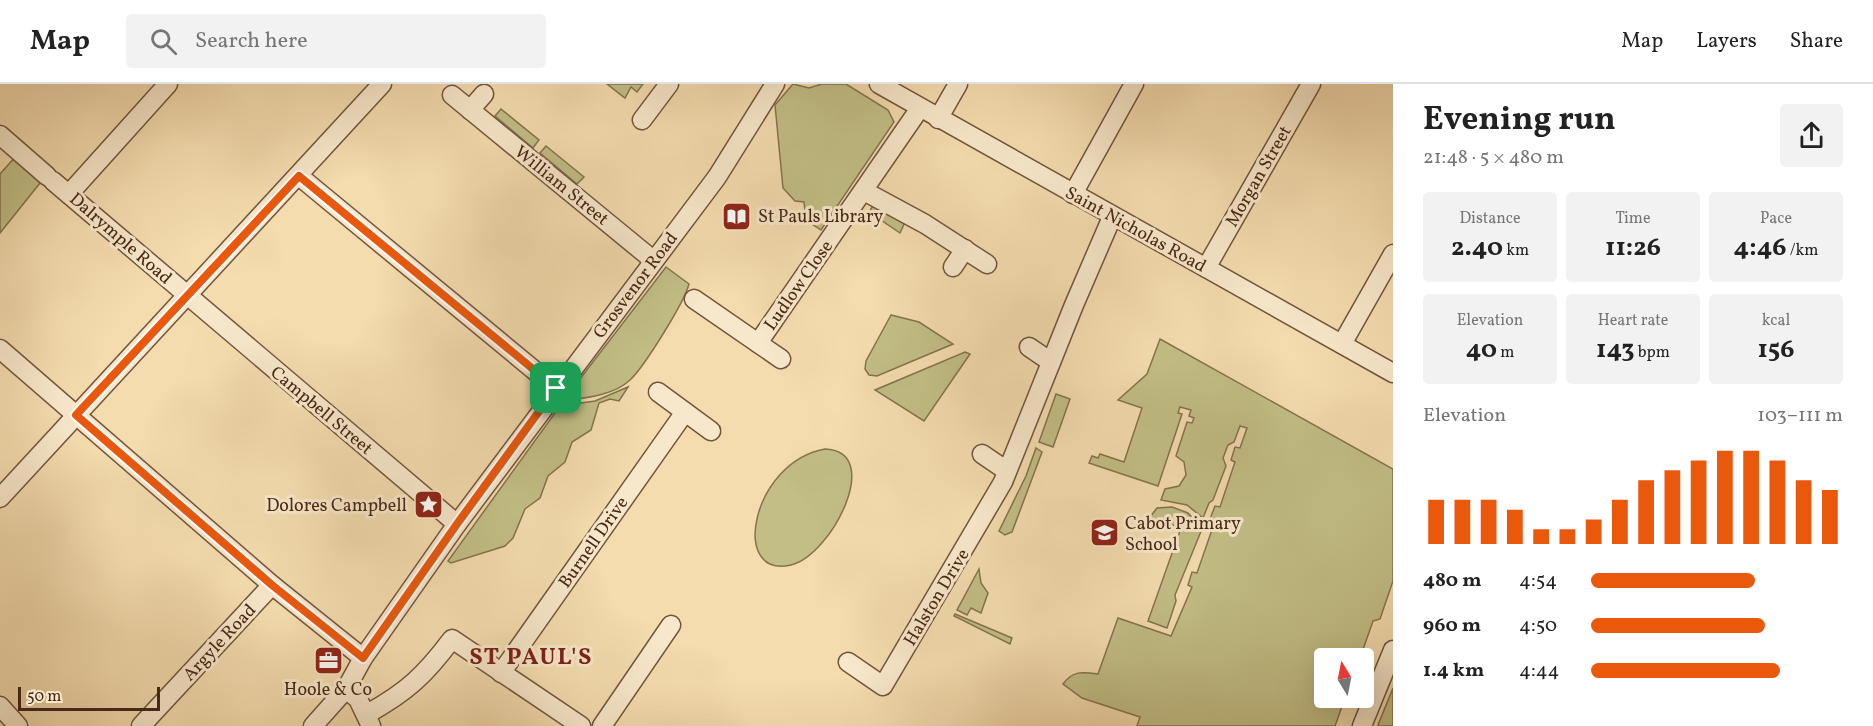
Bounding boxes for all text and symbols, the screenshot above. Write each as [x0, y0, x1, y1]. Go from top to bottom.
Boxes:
search box [126, 14, 546, 68]
text: Map [30, 22, 90, 61]
icon: search [147, 25, 180, 58]
text: Search here [195, 26, 308, 57]
text: Map [1621, 27, 1663, 56]
text: Layers [1696, 27, 1757, 56]
text: Share [1790, 27, 1843, 56]
text: Evening run [1423, 98, 1616, 144]
button: share [1780, 104, 1843, 167]
street label: Morgan Street [1220, 121, 1298, 232]
street label: William Street [509, 140, 614, 232]
text: 21:48 · 5 × 480 m [1423, 144, 1564, 172]
street label: Saint Nicholas Road [1060, 181, 1210, 279]
street label: Dalrymple Road [63, 187, 177, 291]
library icon: St Pauls Library [721, 200, 753, 232]
place label: St Pauls Library [758, 205, 884, 230]
text: Distance [1459, 208, 1521, 230]
text: Time [1615, 208, 1651, 230]
text: Pace [1760, 208, 1792, 230]
street label: Grosvenor Road [588, 227, 685, 344]
text: 2.40 [1451, 230, 1503, 266]
text: 11:26 [1605, 230, 1661, 266]
text: 4:46 [1734, 230, 1787, 266]
street label: Ludlow Close [759, 236, 840, 336]
text: km [1503, 240, 1529, 262]
text: /km [1787, 240, 1818, 262]
text: Elevation [1457, 310, 1523, 332]
text: Heart rate [1598, 310, 1668, 332]
text: kcal [1762, 310, 1790, 332]
text: 40 [1466, 332, 1497, 368]
text: 143 [1596, 332, 1635, 368]
text: 156 [1757, 332, 1795, 368]
text: m [1497, 342, 1514, 364]
text: bpm [1635, 342, 1670, 364]
street label: Campbell Street [264, 361, 378, 461]
pin [530, 362, 581, 413]
icon: arrive [539, 371, 572, 404]
text: Elevation [1423, 402, 1506, 430]
text: 103–111 m [1757, 402, 1843, 430]
place icon: Dolores Campbell [412, 489, 444, 521]
street label: Burnell Drive [553, 492, 635, 594]
place label: Dolores Campbell [266, 494, 407, 519]
place label: Cabot Primary School [1125, 512, 1241, 558]
school or university icon: Cabot Primary School [1088, 517, 1120, 549]
street label: Halston Drive [898, 544, 976, 651]
text: 480 m [1423, 567, 1482, 595]
text: 4:54 [1519, 567, 1557, 595]
street label: Argyle Road [178, 599, 262, 687]
text: 960 m [1423, 612, 1481, 640]
text: 4:50 [1519, 612, 1557, 640]
district label: ST PAUL'S [469, 641, 593, 675]
office icon: Hoole & Co [312, 644, 344, 676]
north arrow [1314, 648, 1374, 708]
map controls [1314, 648, 1374, 708]
text: 1.4 km [1423, 657, 1484, 685]
text: 4:44 [1519, 657, 1560, 685]
place label: Hoole & Co [284, 678, 372, 703]
scale bar [18, 684, 160, 712]
text: 50 m [27, 686, 61, 708]

